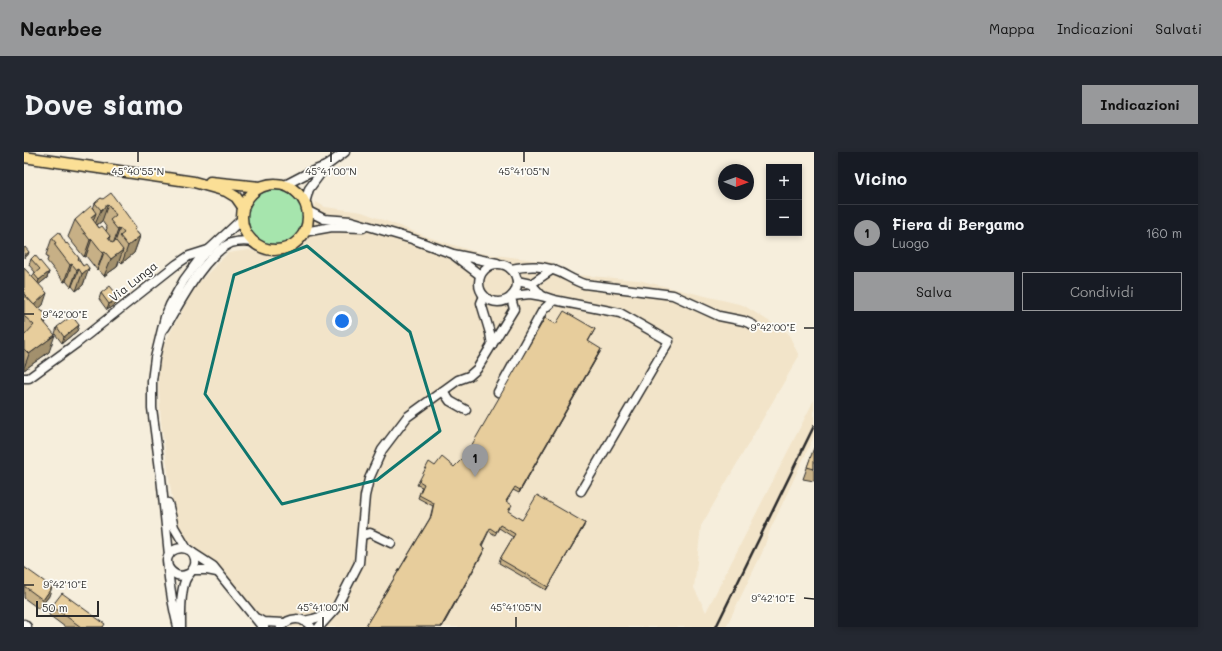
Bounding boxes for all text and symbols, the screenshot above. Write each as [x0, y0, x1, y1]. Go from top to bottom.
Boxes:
text: Nearbee [20, 16, 102, 41]
text: Mappa [989, 19, 1035, 38]
text: Indicazioni [1057, 19, 1133, 38]
text: Salvati [1155, 19, 1202, 38]
button: Indicazioni [1082, 85, 1198, 124]
text: Dove siamo [24, 86, 183, 122]
text: 45°40'55"N [112, 164, 164, 178]
text: 45°41'00"N [305, 164, 357, 178]
text: 45°41'05"N [498, 164, 550, 178]
north arrow [718, 164, 754, 200]
map controls [766, 164, 802, 236]
button: + [766, 164, 802, 200]
text: Vicino [854, 167, 907, 189]
button: − [766, 200, 802, 236]
text: Fiera di Bergamo [892, 214, 1024, 234]
text: 1 [864, 224, 870, 241]
text: 160 m [1146, 224, 1182, 241]
text: Luogo [892, 234, 929, 251]
street label: Via Lunga [106, 257, 160, 305]
button: Salva [854, 272, 1014, 311]
button: Condividi [1022, 272, 1182, 311]
text: 9°42'00"E [42, 307, 88, 321]
your location [332, 311, 352, 331]
text: 9°42'00"E [750, 320, 796, 334]
pin: 1 [462, 444, 488, 477]
text: 9°42'10"E [43, 577, 87, 591]
text: 9°42'10"E [751, 591, 795, 605]
scale bar [36, 599, 99, 618]
text: 50 m [42, 600, 68, 615]
text: 45°41'00"N [297, 600, 349, 614]
text: 45°41'05"N [490, 600, 542, 614]

